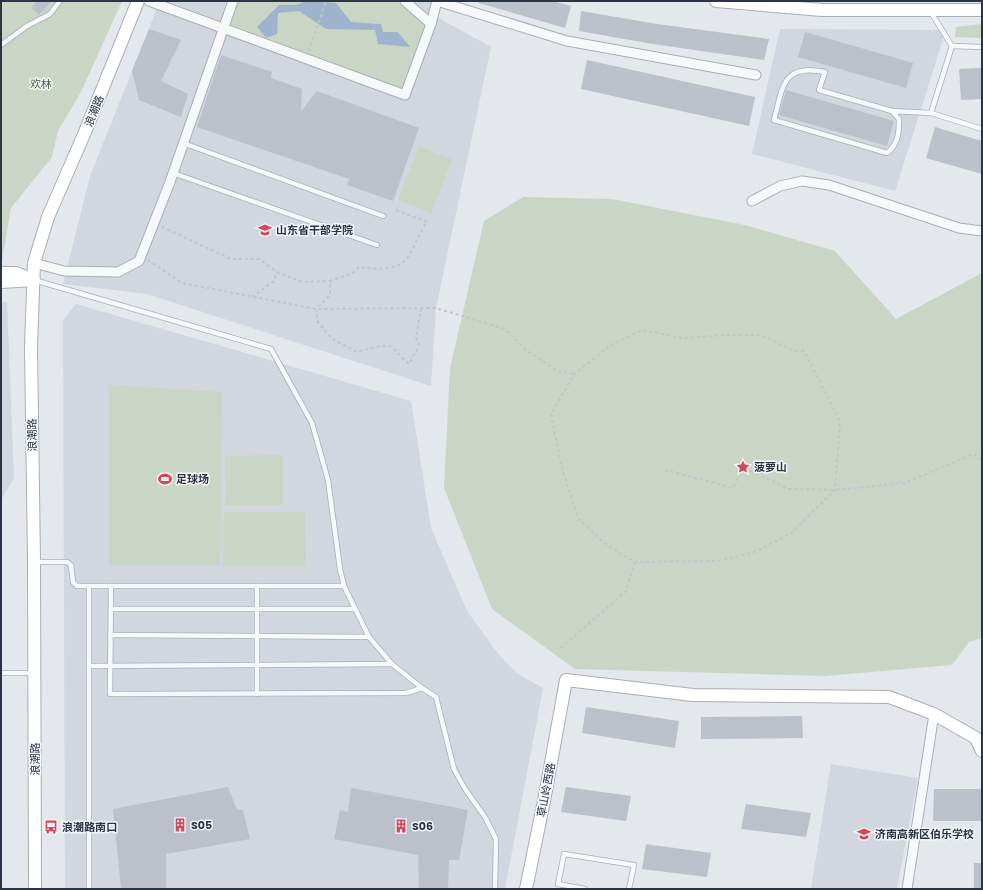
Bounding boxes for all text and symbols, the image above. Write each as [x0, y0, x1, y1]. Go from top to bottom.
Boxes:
park label: 欢林 [30, 76, 52, 92]
street label: 浪潮路 [80, 93, 108, 129]
school or university icon: 山东省干部学院 [257, 222, 273, 238]
place label: 山东省干部学院 [276, 222, 353, 238]
street label: 浪潮路 [24, 418, 40, 452]
place icon: 菠萝山 [735, 459, 751, 475]
place label: 菠萝山 [754, 459, 787, 475]
sports icon: 足球场 [157, 471, 173, 487]
place label: 足球场 [176, 471, 209, 487]
street label: 浪潮路 [27, 743, 43, 776]
street label: 草山岭西路 [533, 761, 559, 819]
building icon: S05 [172, 817, 188, 833]
place label: S05 [191, 817, 212, 833]
building icon: S06 [393, 818, 409, 834]
place label: S06 [412, 818, 433, 834]
bus stop icon: 浪潮路南口 [43, 819, 59, 835]
place label: 浪潮路南口 [62, 819, 117, 835]
school or university icon: 济南高新区伯乐学校 [856, 826, 872, 842]
place label: 济南高新区伯乐学校 [875, 826, 974, 842]

